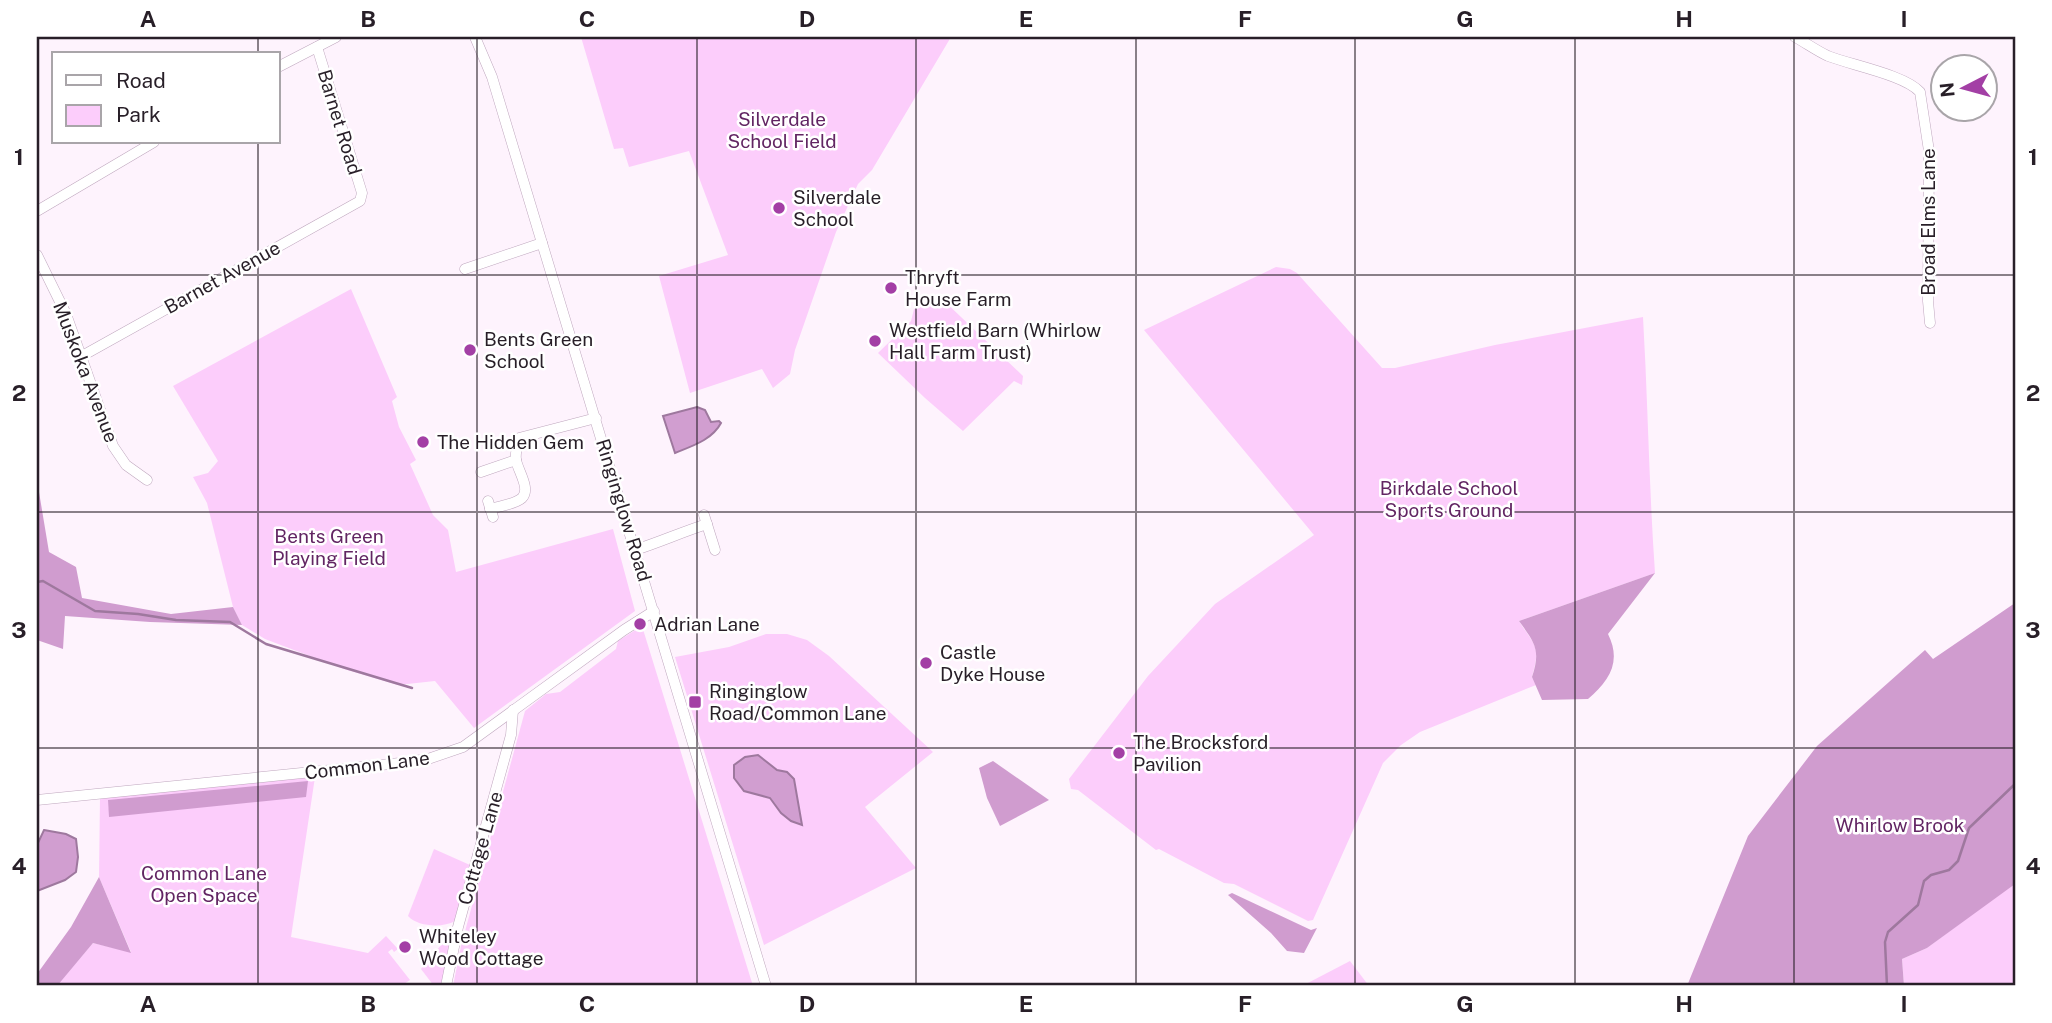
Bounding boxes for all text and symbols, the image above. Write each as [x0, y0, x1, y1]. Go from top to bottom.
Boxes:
text: A [140, 5, 157, 32]
text: B [360, 5, 376, 32]
text: C [579, 5, 595, 32]
text: D [799, 5, 815, 32]
text: E [1019, 5, 1033, 32]
text: F [1238, 5, 1252, 32]
text: G [1456, 5, 1474, 32]
text: H [1675, 5, 1693, 32]
text: I [1900, 5, 1908, 32]
legend [52, 52, 280, 144]
north arrow [1930, 52, 2000, 122]
street label: Barnet Road [314, 67, 366, 177]
text: Road [116, 68, 166, 93]
text: N [1935, 81, 1959, 98]
text: Park [116, 102, 161, 127]
park label: Silverdale School Field [727, 108, 837, 152]
text: 1 [14, 143, 24, 170]
text: 1 [2028, 143, 2038, 170]
street label: Broad Elms Lane [1917, 148, 1939, 296]
place label: Silverdale School [793, 186, 881, 230]
marker: Silverdale School [771, 200, 787, 216]
street label: Barnet Avenue [160, 236, 284, 318]
place label: Thryft House Farm [905, 266, 1012, 310]
marker: Thryft House Farm [883, 280, 899, 296]
street label: Muskoka Avenue [49, 298, 123, 446]
place label: Westfield Barn (Whirlow Hall Farm Trust) [889, 319, 1101, 363]
place label: Bents Green School [484, 328, 593, 372]
marker: Westfield Barn (Whirlow Hall Farm Trust) [867, 333, 883, 349]
marker: Bents Green School [462, 342, 478, 358]
text: 2 [12, 379, 26, 406]
text: 2 [2026, 379, 2040, 406]
place label: The Hidden Gem [437, 431, 584, 453]
marker: The Hidden Gem [415, 434, 431, 450]
street label: Ringinglow Road [592, 436, 656, 584]
park label: Birkdale School Sports Ground [1380, 477, 1518, 521]
park label: Bents Green Playing Field [272, 525, 386, 569]
place label: Adrian Lane [654, 613, 760, 635]
text: 3 [11, 616, 27, 643]
marker: Adrian Lane [632, 616, 648, 632]
text: 3 [2025, 616, 2041, 643]
place label: Castle Dyke House [940, 641, 1045, 685]
marker: Castle Dyke House [918, 655, 934, 671]
place label: Ringinglow Road/Common Lane [709, 680, 887, 724]
marker: Ringinglow Road/Common Lane [687, 694, 703, 710]
place label: The Brocksford Pavilion [1133, 731, 1268, 775]
marker: The Brocksford Pavilion [1111, 745, 1127, 761]
street label: Common Lane [303, 746, 431, 784]
street label: Cottage Lane [453, 789, 507, 907]
park label: Whirlow Brook [1836, 814, 1965, 836]
text: 4 [11, 852, 27, 879]
text: 4 [2025, 852, 2041, 879]
park label: Common Lane Open Space [141, 862, 267, 906]
place label: Whiteley Wood Cottage [419, 925, 544, 969]
marker: Whiteley Wood Cottage [397, 939, 413, 955]
text: A [140, 990, 157, 1017]
text: B [360, 990, 376, 1017]
text: C [579, 990, 595, 1017]
text: D [799, 990, 815, 1017]
text: E [1019, 990, 1033, 1017]
text: F [1238, 990, 1252, 1017]
text: G [1456, 990, 1474, 1017]
text: H [1675, 990, 1693, 1017]
text: I [1900, 990, 1908, 1017]

